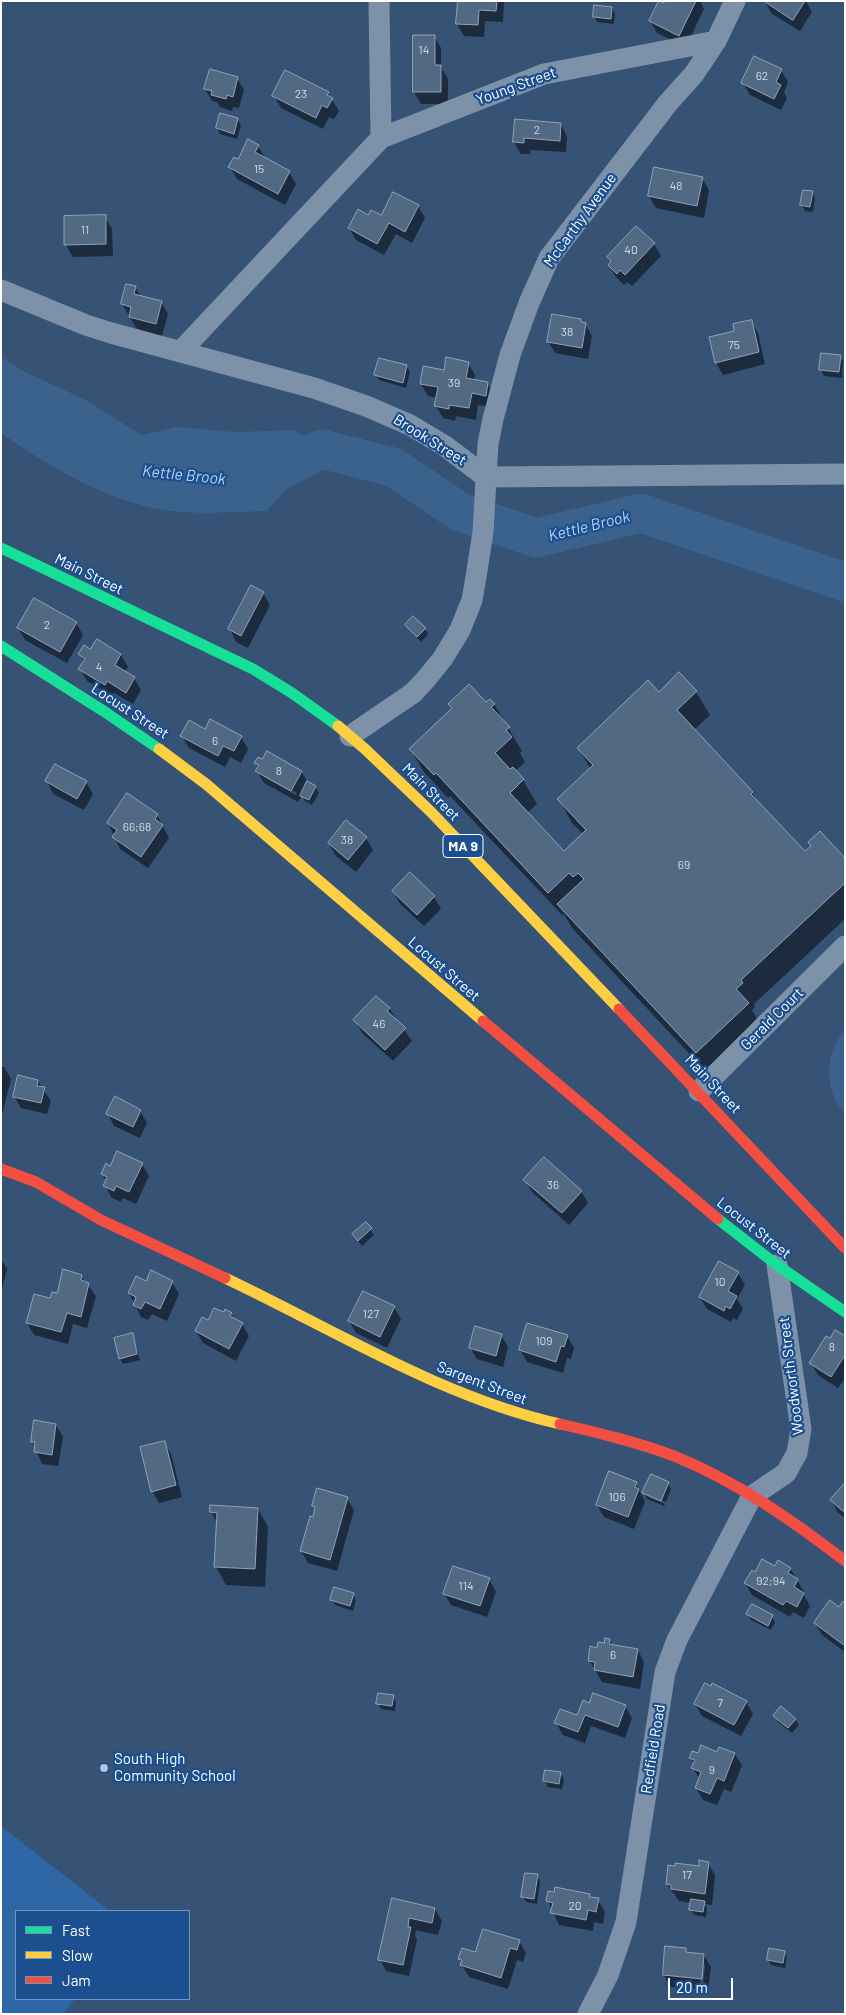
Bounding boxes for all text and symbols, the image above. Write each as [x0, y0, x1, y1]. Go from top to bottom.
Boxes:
house number: 14 [419, 43, 429, 57]
street label: Young Street [474, 63, 558, 109]
house number: 62 [756, 69, 768, 83]
house number: 23 [295, 87, 307, 101]
house number: 2 [534, 123, 540, 137]
house number: 15 [254, 162, 264, 176]
street label: McCarthy Avenue [540, 169, 620, 271]
house number: 48 [670, 179, 682, 193]
house number: 11 [81, 223, 89, 237]
house number: 40 [624, 243, 638, 257]
house number: 38 [561, 325, 573, 339]
house number: 75 [728, 338, 740, 352]
house number: 39 [448, 376, 460, 390]
street label: Brook Street [390, 410, 470, 470]
water label: Kettle Brook [141, 461, 227, 489]
water label: Kettle Brook [546, 507, 632, 545]
street label: Main Street [52, 550, 126, 598]
house number: 2 [44, 618, 50, 632]
house number: 4 [96, 660, 102, 674]
street label: Locust Street [88, 679, 172, 743]
house number: 6 [212, 734, 218, 748]
street label: Main Street [398, 759, 464, 825]
house number: 8 [276, 764, 282, 778]
house number: 66;68 [123, 820, 151, 834]
house number: 38 [341, 833, 353, 847]
road number: MA 9 [443, 834, 483, 858]
house number: 69 [678, 858, 690, 872]
street label: Locust Street [404, 933, 484, 1005]
street label: Gerald Court [737, 984, 807, 1054]
house number: 46 [373, 1017, 385, 1031]
street label: Main Street [681, 1051, 745, 1117]
house number: 36 [547, 1178, 559, 1192]
street label: Locust Street [713, 1193, 795, 1263]
house number: 10 [715, 1275, 725, 1289]
house number: 127 [363, 1307, 379, 1321]
street label: Woodworth Street [775, 1316, 807, 1436]
house number: 109 [535, 1334, 553, 1348]
house number: 8 [829, 1340, 835, 1354]
street label: Sargent Street [434, 1358, 530, 1408]
house number: 106 [608, 1490, 626, 1504]
house number: 92;94 [756, 1574, 786, 1588]
house number: 114 [458, 1579, 474, 1593]
house number: 6 [610, 1648, 616, 1662]
house number: 7 [717, 1696, 723, 1710]
street label: Redfield Road [637, 1703, 669, 1795]
place label: South High Community School [114, 1750, 236, 1785]
marker: South High Community School [98, 1762, 110, 1774]
house number: 9 [709, 1763, 715, 1777]
house number: 17 [682, 1868, 692, 1882]
house number: 20 [568, 1899, 582, 1913]
legend [15, 1910, 190, 2000]
text: Fast [62, 1921, 90, 1939]
text: Slow [62, 1946, 93, 1964]
scale bar [671, 1968, 736, 2000]
text: Jam [62, 1971, 91, 1989]
text: 20 m [676, 1978, 708, 1996]

